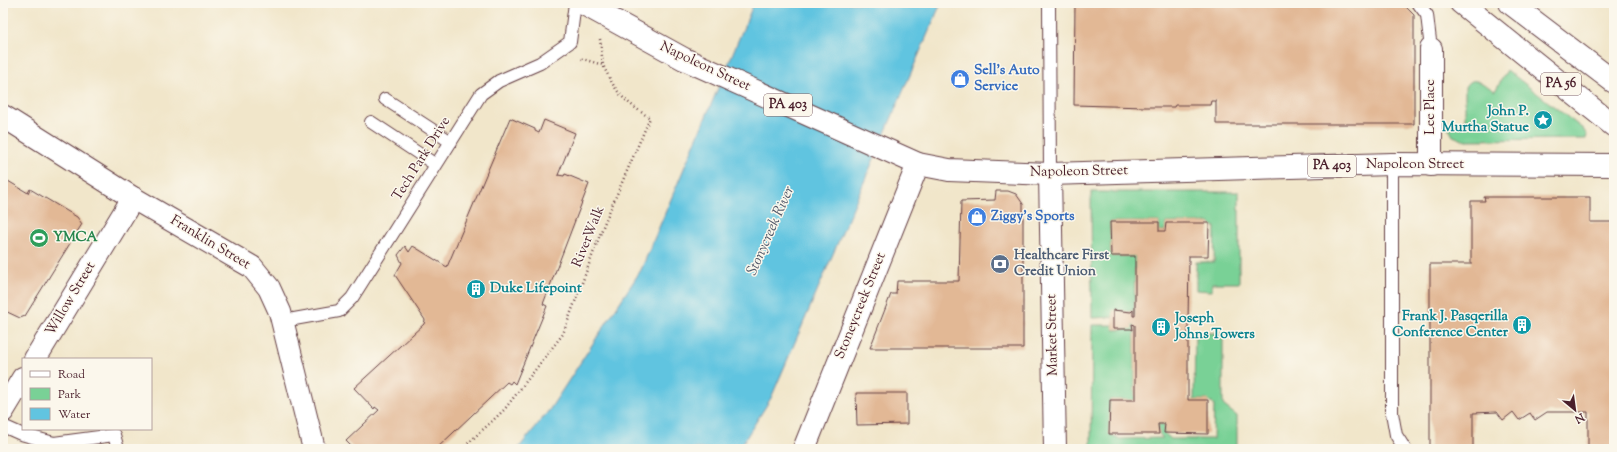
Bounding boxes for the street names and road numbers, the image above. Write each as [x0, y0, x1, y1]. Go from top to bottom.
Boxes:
street label: Napoleon Street [656, 37, 754, 97]
road number: PA 56 [1541, 73, 1581, 95]
street label: Lee Place [1421, 79, 1441, 135]
road number: PA 403 [764, 94, 812, 116]
street label: Tech Park Drive [388, 113, 456, 205]
road number: PA 403 [1308, 155, 1356, 177]
street label: Napoleon Street [1366, 155, 1464, 175]
street label: Napoleon Street [1030, 161, 1128, 183]
street label: RiverWalk [568, 203, 610, 271]
street label: Franklin Street [166, 211, 254, 275]
street label: Stoneycreek Street [831, 250, 892, 362]
street label: Willow Street [41, 258, 101, 340]
street label: Market Street [1042, 294, 1064, 376]

